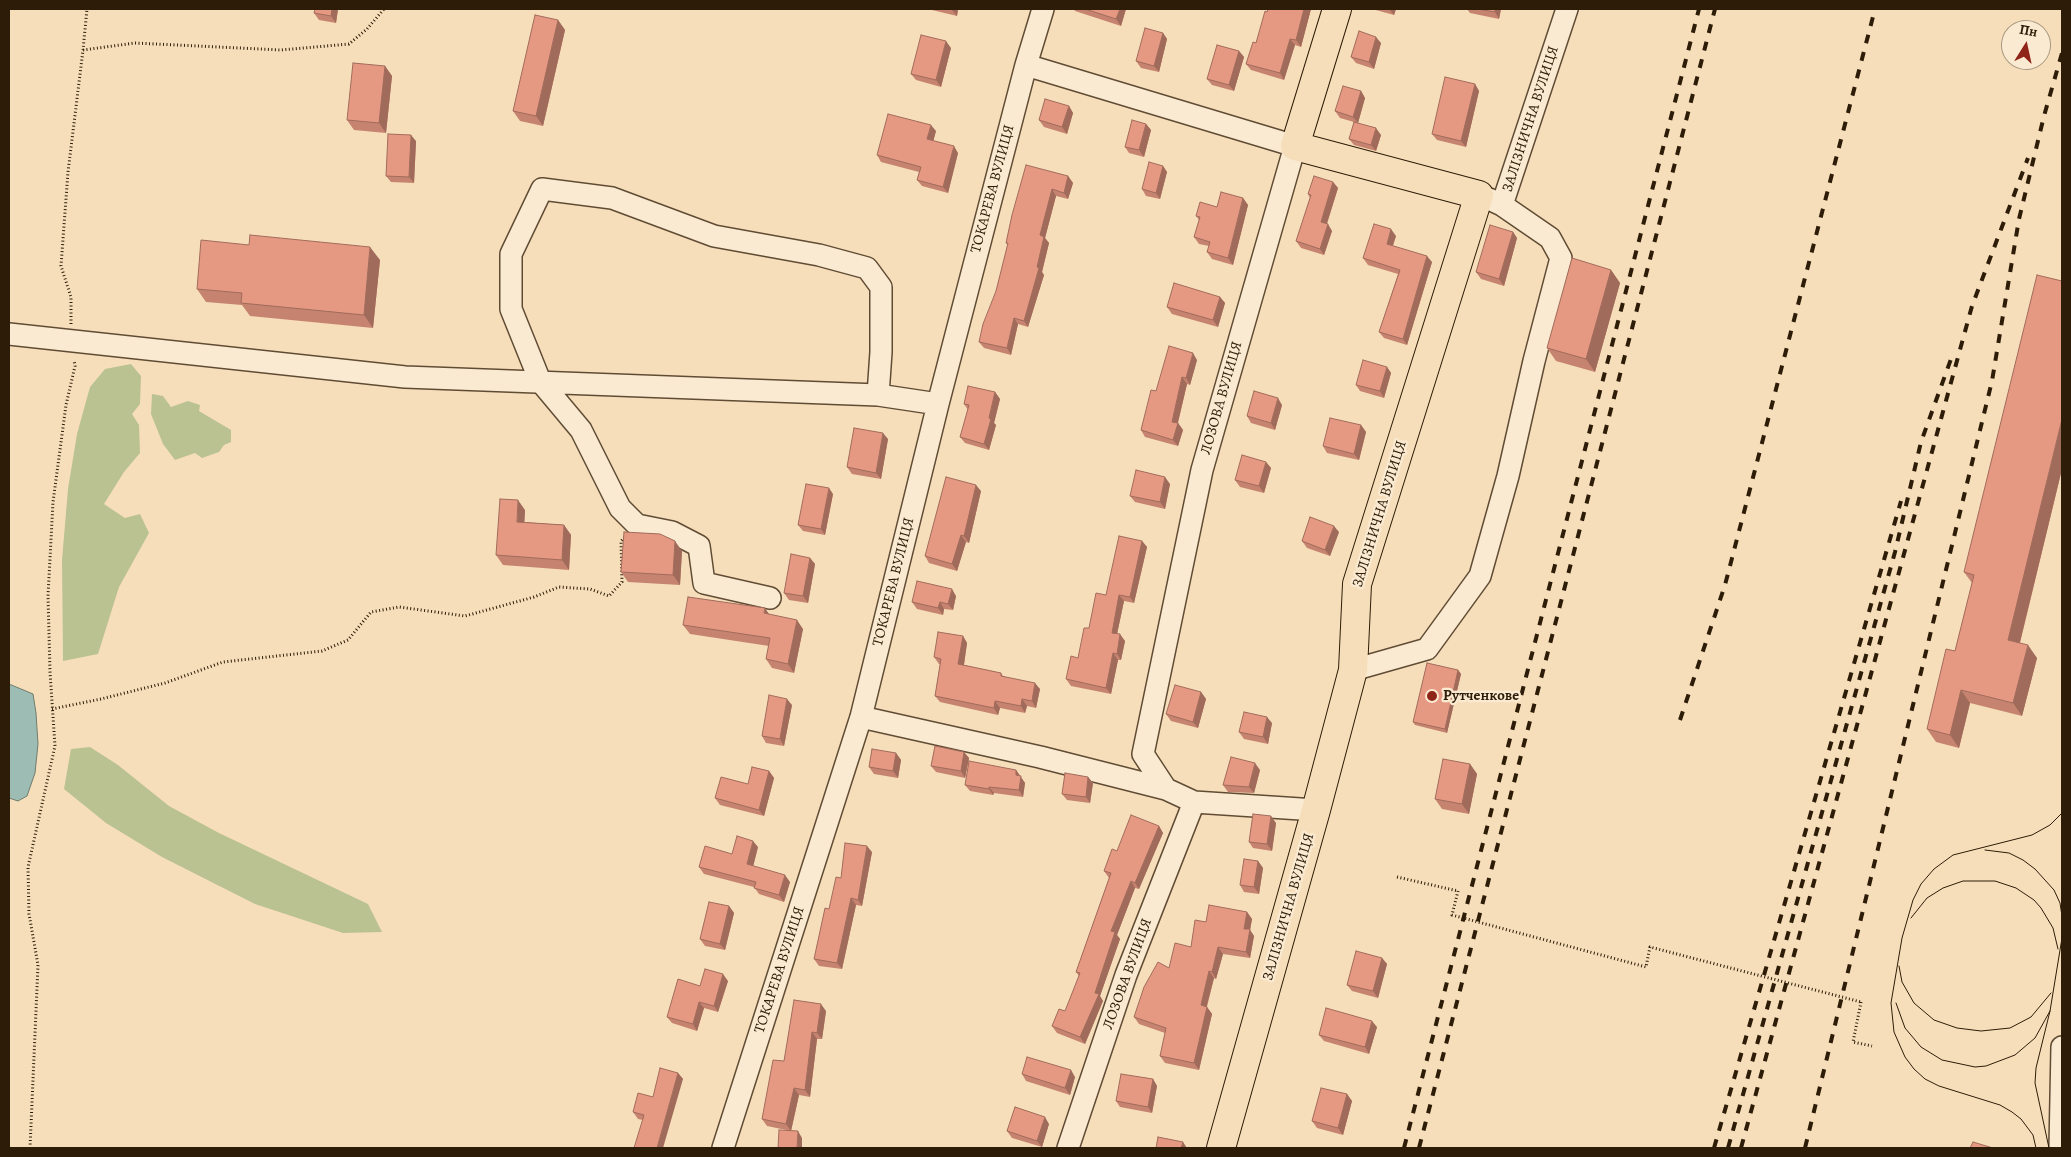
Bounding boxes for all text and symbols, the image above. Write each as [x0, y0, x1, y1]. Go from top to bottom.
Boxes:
north arrow [2001, 20, 2051, 70]
text: Пн [2018, 20, 2039, 42]
street label: ЗАЛІЗНИЧНА ВУЛИЦЯ [1499, 44, 1563, 194]
street label: ТОКАРЕВА ВУЛИЦЯ [967, 123, 1019, 255]
street label: ЛОЗОВА ВУЛИЦЯ [1197, 339, 1247, 457]
street label: ЗАЛІЗНИЧНА ВУЛИЦЯ [1349, 438, 1411, 590]
street label: ТОКАРЕВА ВУЛИЦЯ [869, 516, 919, 648]
place label: Рутченкове [1443, 687, 1519, 705]
marker: Рутченкове [1425, 689, 1439, 703]
street label: ЗАЛІЗНИЧНА ВУЛИЦЯ [1259, 831, 1319, 983]
street label: ТОКАРЕВА ВУЛИЦЯ [751, 904, 809, 1036]
street label: ЛОЗОВА ВУЛИЦЯ [1100, 916, 1156, 1032]

